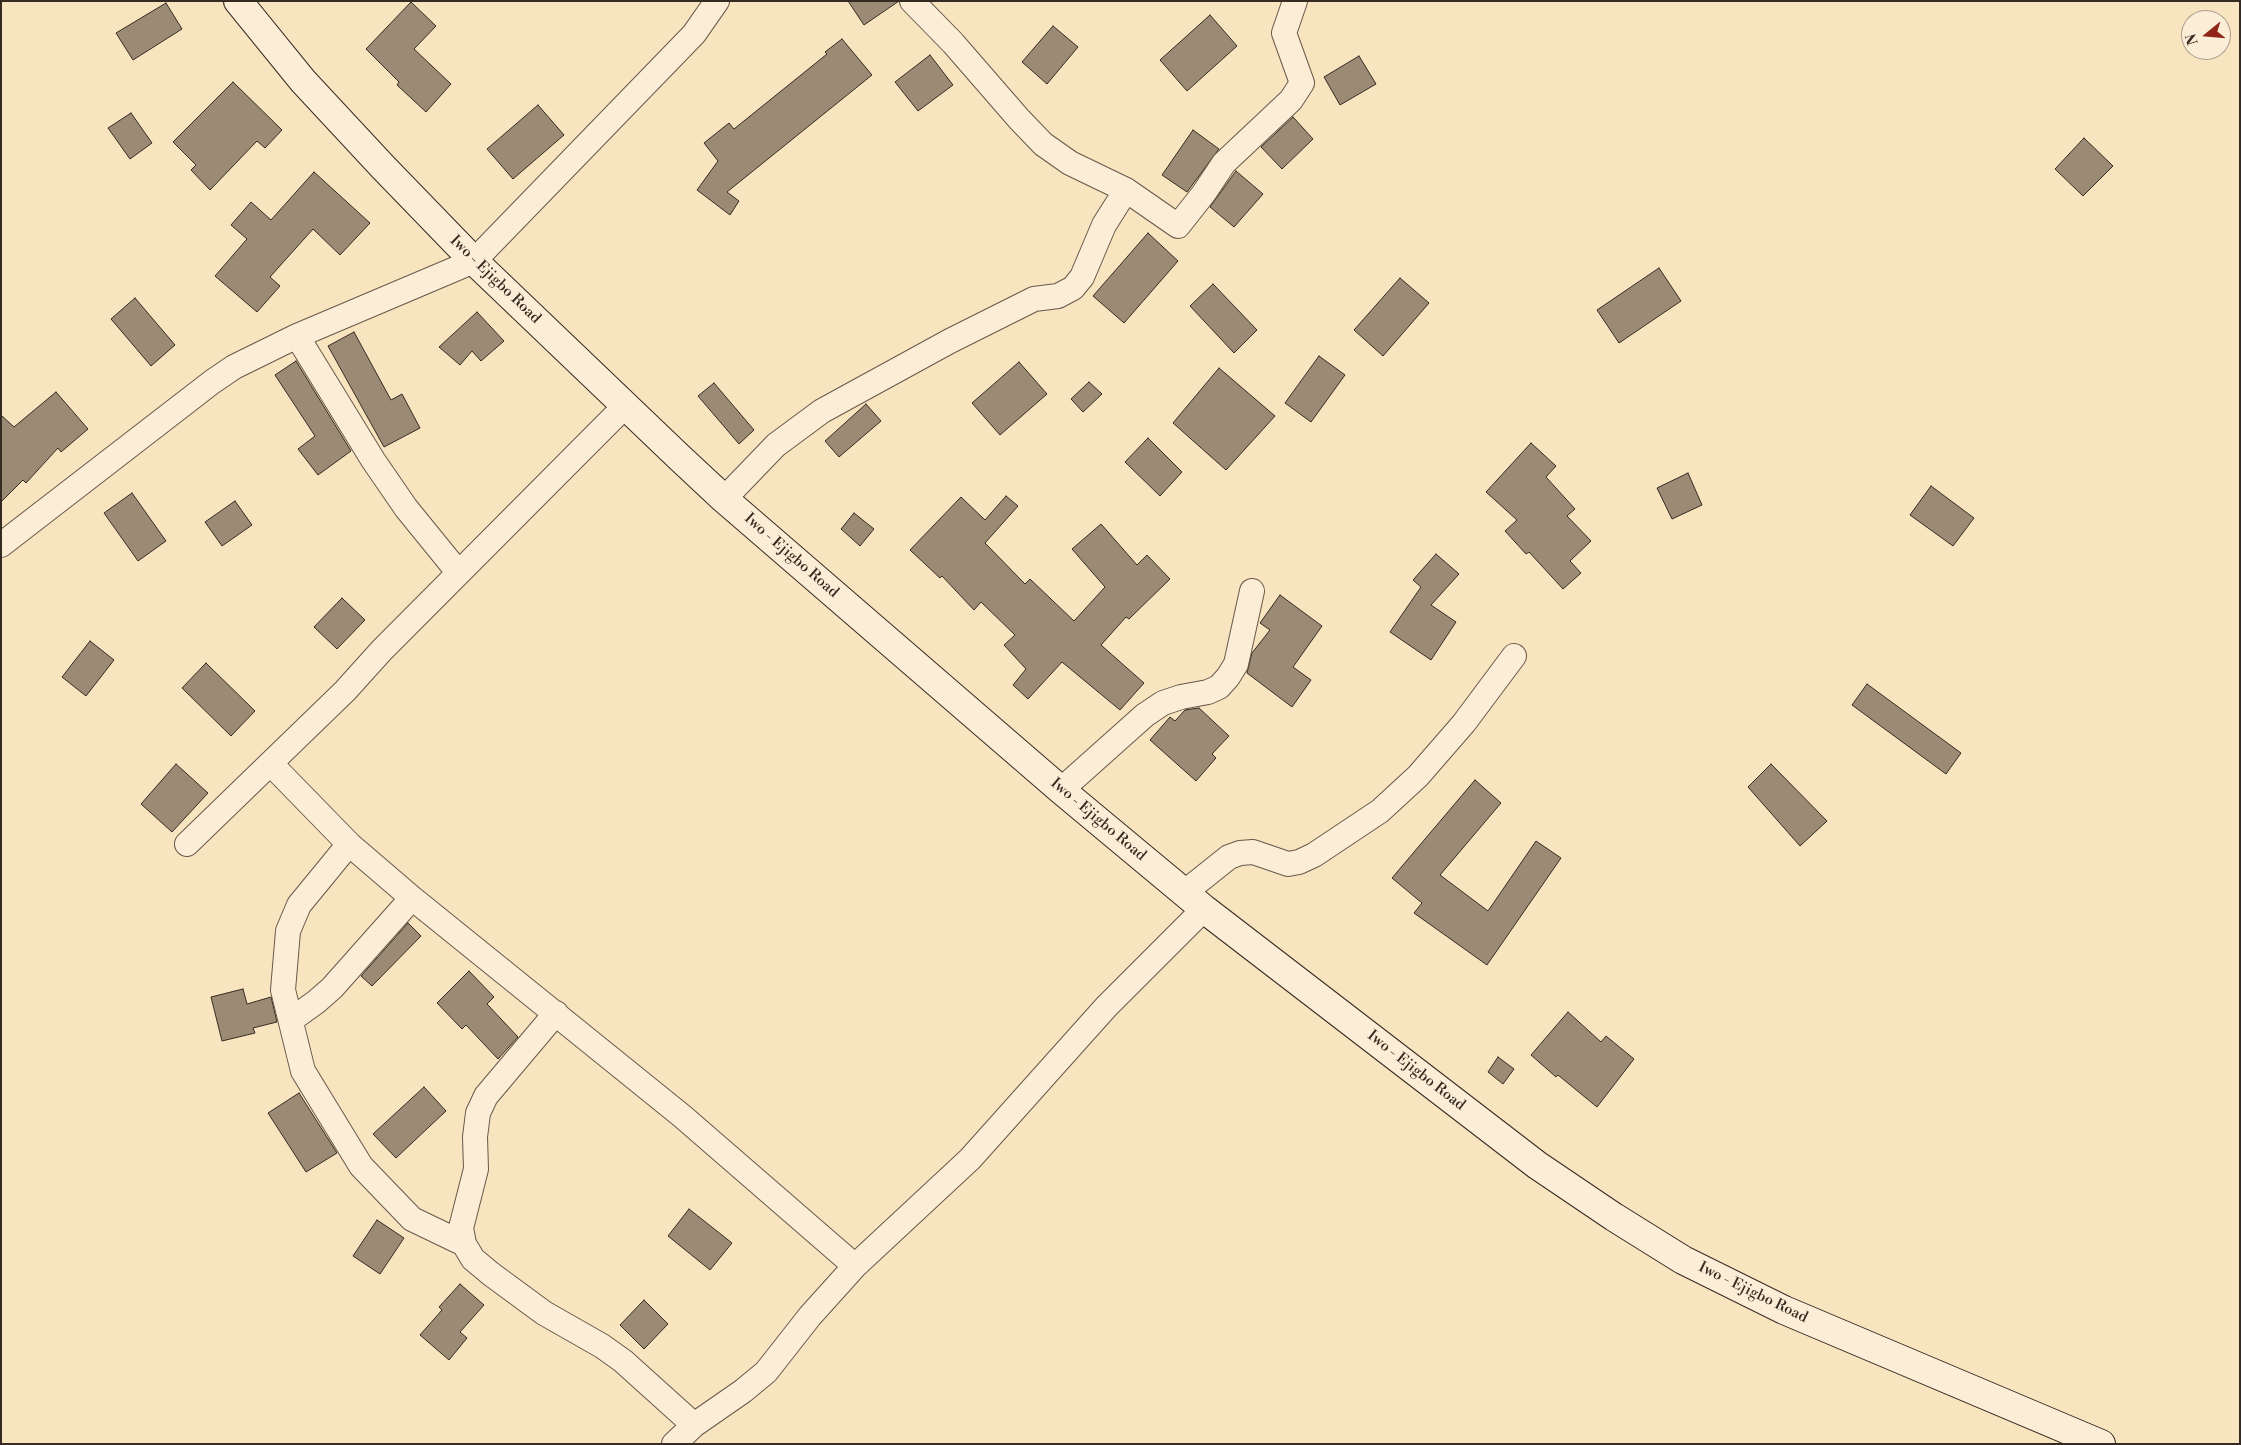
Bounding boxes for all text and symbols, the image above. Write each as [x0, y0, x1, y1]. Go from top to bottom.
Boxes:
north arrow [2181, 10, 2231, 60]
text: N [2182, 31, 2203, 47]
street label: Iwo - Ejigbo Road [446, 232, 544, 328]
street label: Iwo - Ejigbo Road [740, 510, 842, 602]
street label: Iwo - Ejigbo Road [1047, 775, 1149, 865]
street label: Iwo - Ejigbo Road [1363, 1027, 1469, 1115]
street label: Iwo - Ejigbo Road [1695, 1259, 1811, 1327]

